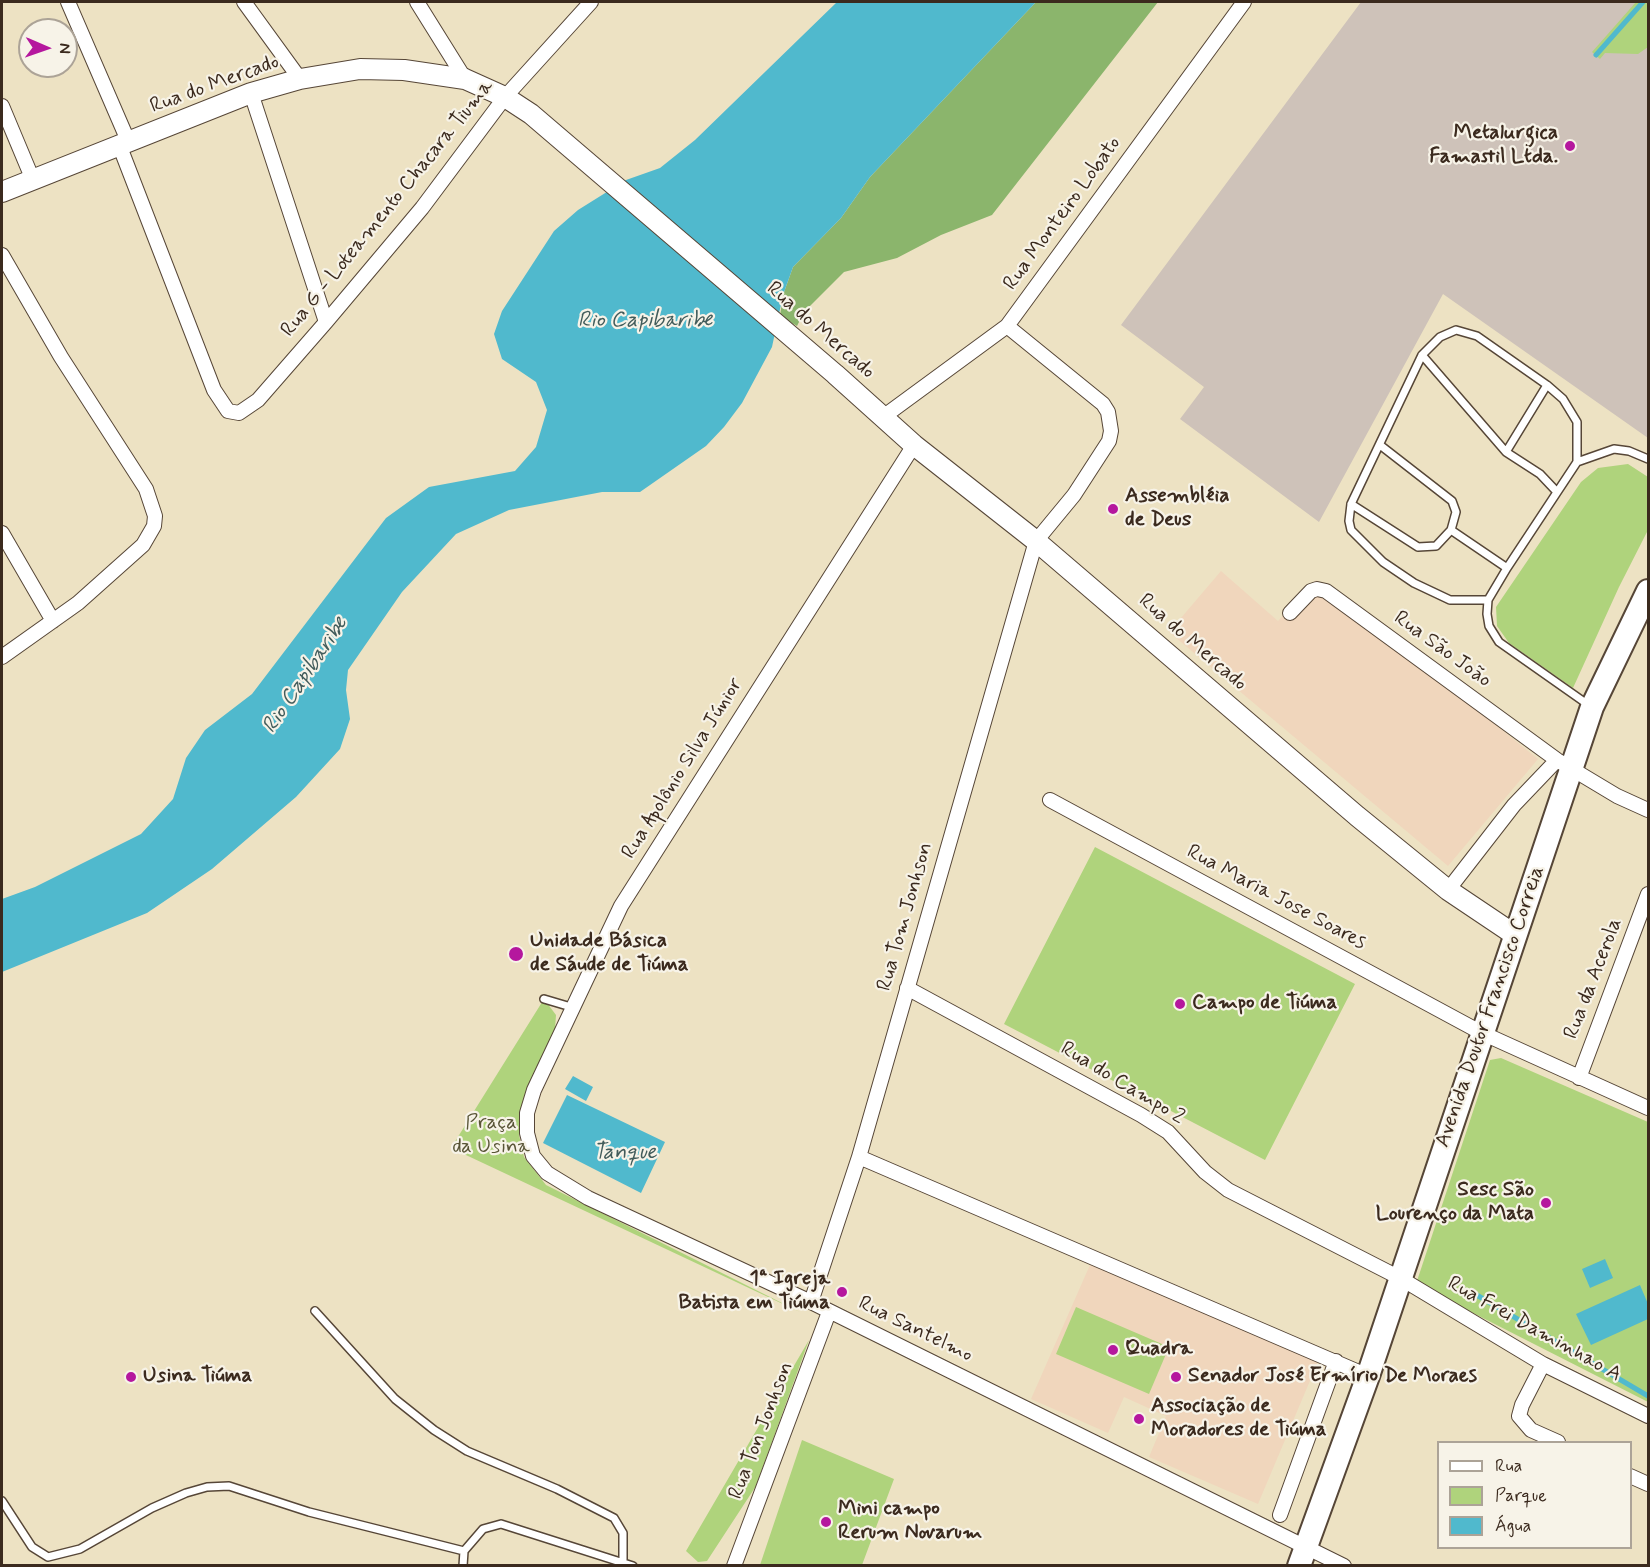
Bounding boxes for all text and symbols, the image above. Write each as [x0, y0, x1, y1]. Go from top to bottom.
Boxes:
north arrow [18, 18, 78, 78]
text: N [54, 43, 75, 54]
street label: Rua do Mercado [147, 50, 283, 120]
street label: Rua G - Loteamento Chacara Tiuma [276, 75, 500, 343]
place label: Metalurgica Famastil Ltda. [1429, 121, 1558, 171]
street label: Rua Monteiro Lobato [999, 132, 1127, 296]
marker: Metalurgica Famastil Ltda. [1563, 139, 1577, 153]
street label: Rua do Mercado [761, 277, 879, 385]
water label: Rio Capibaribe [578, 308, 712, 334]
place label: Assembléia de Deus [1125, 484, 1229, 534]
marker: Assembléia de Deus [1106, 502, 1120, 516]
street label: Rua do Mercado [1133, 589, 1251, 697]
street label: Rua São João [1388, 606, 1496, 694]
water label: Rio Capibaribe [258, 613, 354, 739]
street label: Rua Apolônio Silva Júnior [617, 674, 749, 864]
street label: Rua Tom Jonhson [873, 840, 939, 994]
street label: Rua Maria Jose Soares [1182, 840, 1370, 956]
street label: Avenida Doutor Francisco Correia [1431, 863, 1551, 1151]
street label: Rua da Acerola [1559, 915, 1629, 1043]
place label: Unidade Básica de Sáude de Tiúma [530, 929, 689, 979]
marker: Unidade Básica de Sáude de Tiúma [507, 945, 525, 963]
place label: Campo de Tiúma [1192, 991, 1337, 1017]
marker: Campo de Tiúma [1173, 997, 1187, 1011]
street label: Rua do Campo 2 [1055, 1037, 1189, 1131]
park label: Praça da Usina [452, 1111, 530, 1161]
water label: Tanque [593, 1140, 657, 1166]
place label: Sesc São Lourenço da Mata [1376, 1178, 1534, 1228]
marker: Sesc São Lourenço da Mata [1539, 1196, 1553, 1210]
place label: 1ª Igreja Batista em Tiúma [678, 1267, 830, 1317]
street label: Rua Frei Daminhao A [1442, 1272, 1626, 1388]
marker: 1ª Igreja Batista em Tiúma [835, 1285, 849, 1299]
street label: Rua Santelmo [854, 1291, 976, 1369]
place label: Quadra [1125, 1337, 1193, 1363]
marker: Quadra [1106, 1343, 1120, 1357]
street label: Rua Ton Jonhson [724, 1359, 800, 1503]
place label: Usina Tiúma [143, 1364, 252, 1390]
place label: Senador José Ermírio De Moraes [1188, 1364, 1477, 1390]
marker: Usina Tiúma [124, 1370, 138, 1384]
marker: Senador José Ermírio De Moraes [1169, 1370, 1183, 1384]
place label: Associação de Moradores de Tiúma [1151, 1394, 1326, 1444]
marker: Associação de Moradores de Tiúma [1132, 1412, 1146, 1426]
legend [1437, 1441, 1632, 1549]
text: Rua [1495, 1454, 1522, 1478]
text: Parque [1495, 1484, 1547, 1508]
place label: Mini campo Rerum Novarum [838, 1497, 982, 1547]
text: Água [1495, 1514, 1531, 1538]
marker: Mini campo Rerum Novarum [819, 1515, 833, 1529]

